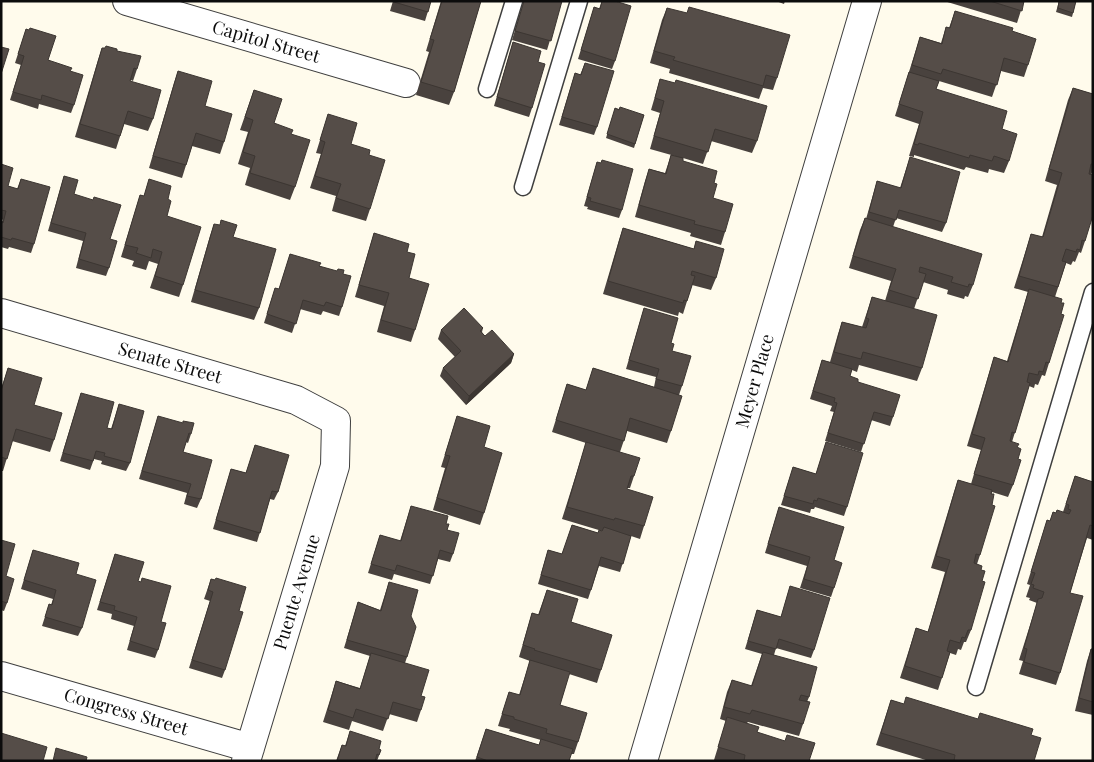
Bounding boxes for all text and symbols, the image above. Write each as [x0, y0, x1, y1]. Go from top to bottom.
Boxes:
street label: Capitol Street [210, 14, 324, 68]
street label: Meyer Place [729, 331, 779, 431]
street label: Senate Street [116, 336, 226, 388]
street label: Puente Avenue [267, 531, 325, 652]
street label: Congress Street [61, 682, 192, 740]

